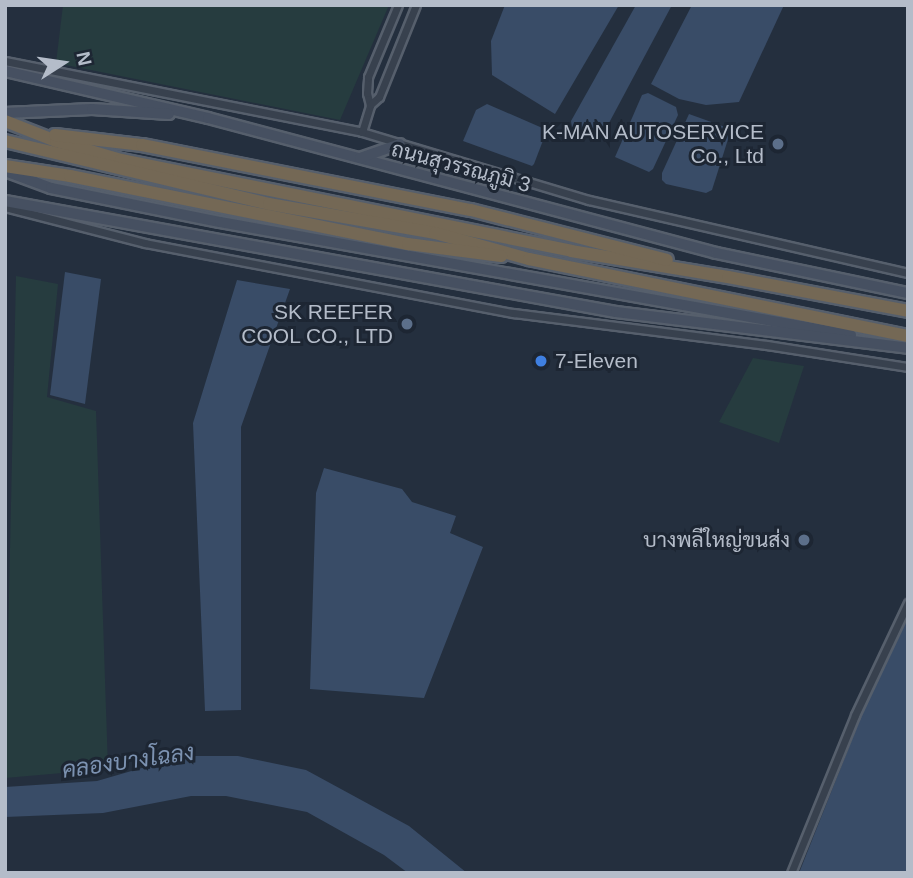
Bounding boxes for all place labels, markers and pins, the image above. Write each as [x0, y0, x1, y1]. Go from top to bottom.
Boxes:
place label: K-MAN AUTOSERVICE Co., Ltd [541, 119, 764, 169]
marker: K-MAN AUTOSERVICE Co., Ltd [770, 136, 786, 152]
place label: SK REEFER COOL CO., LTD [241, 299, 393, 349]
marker: SK REEFER COOL CO., LTD [399, 316, 415, 332]
place label: 7-Eleven [555, 348, 638, 374]
marker: 7-Eleven [533, 353, 549, 369]
place label: บางพลีใหญ่ขนส่ง [643, 527, 790, 553]
marker: บางพลีใหญ่ขนส่ง [796, 532, 812, 548]

